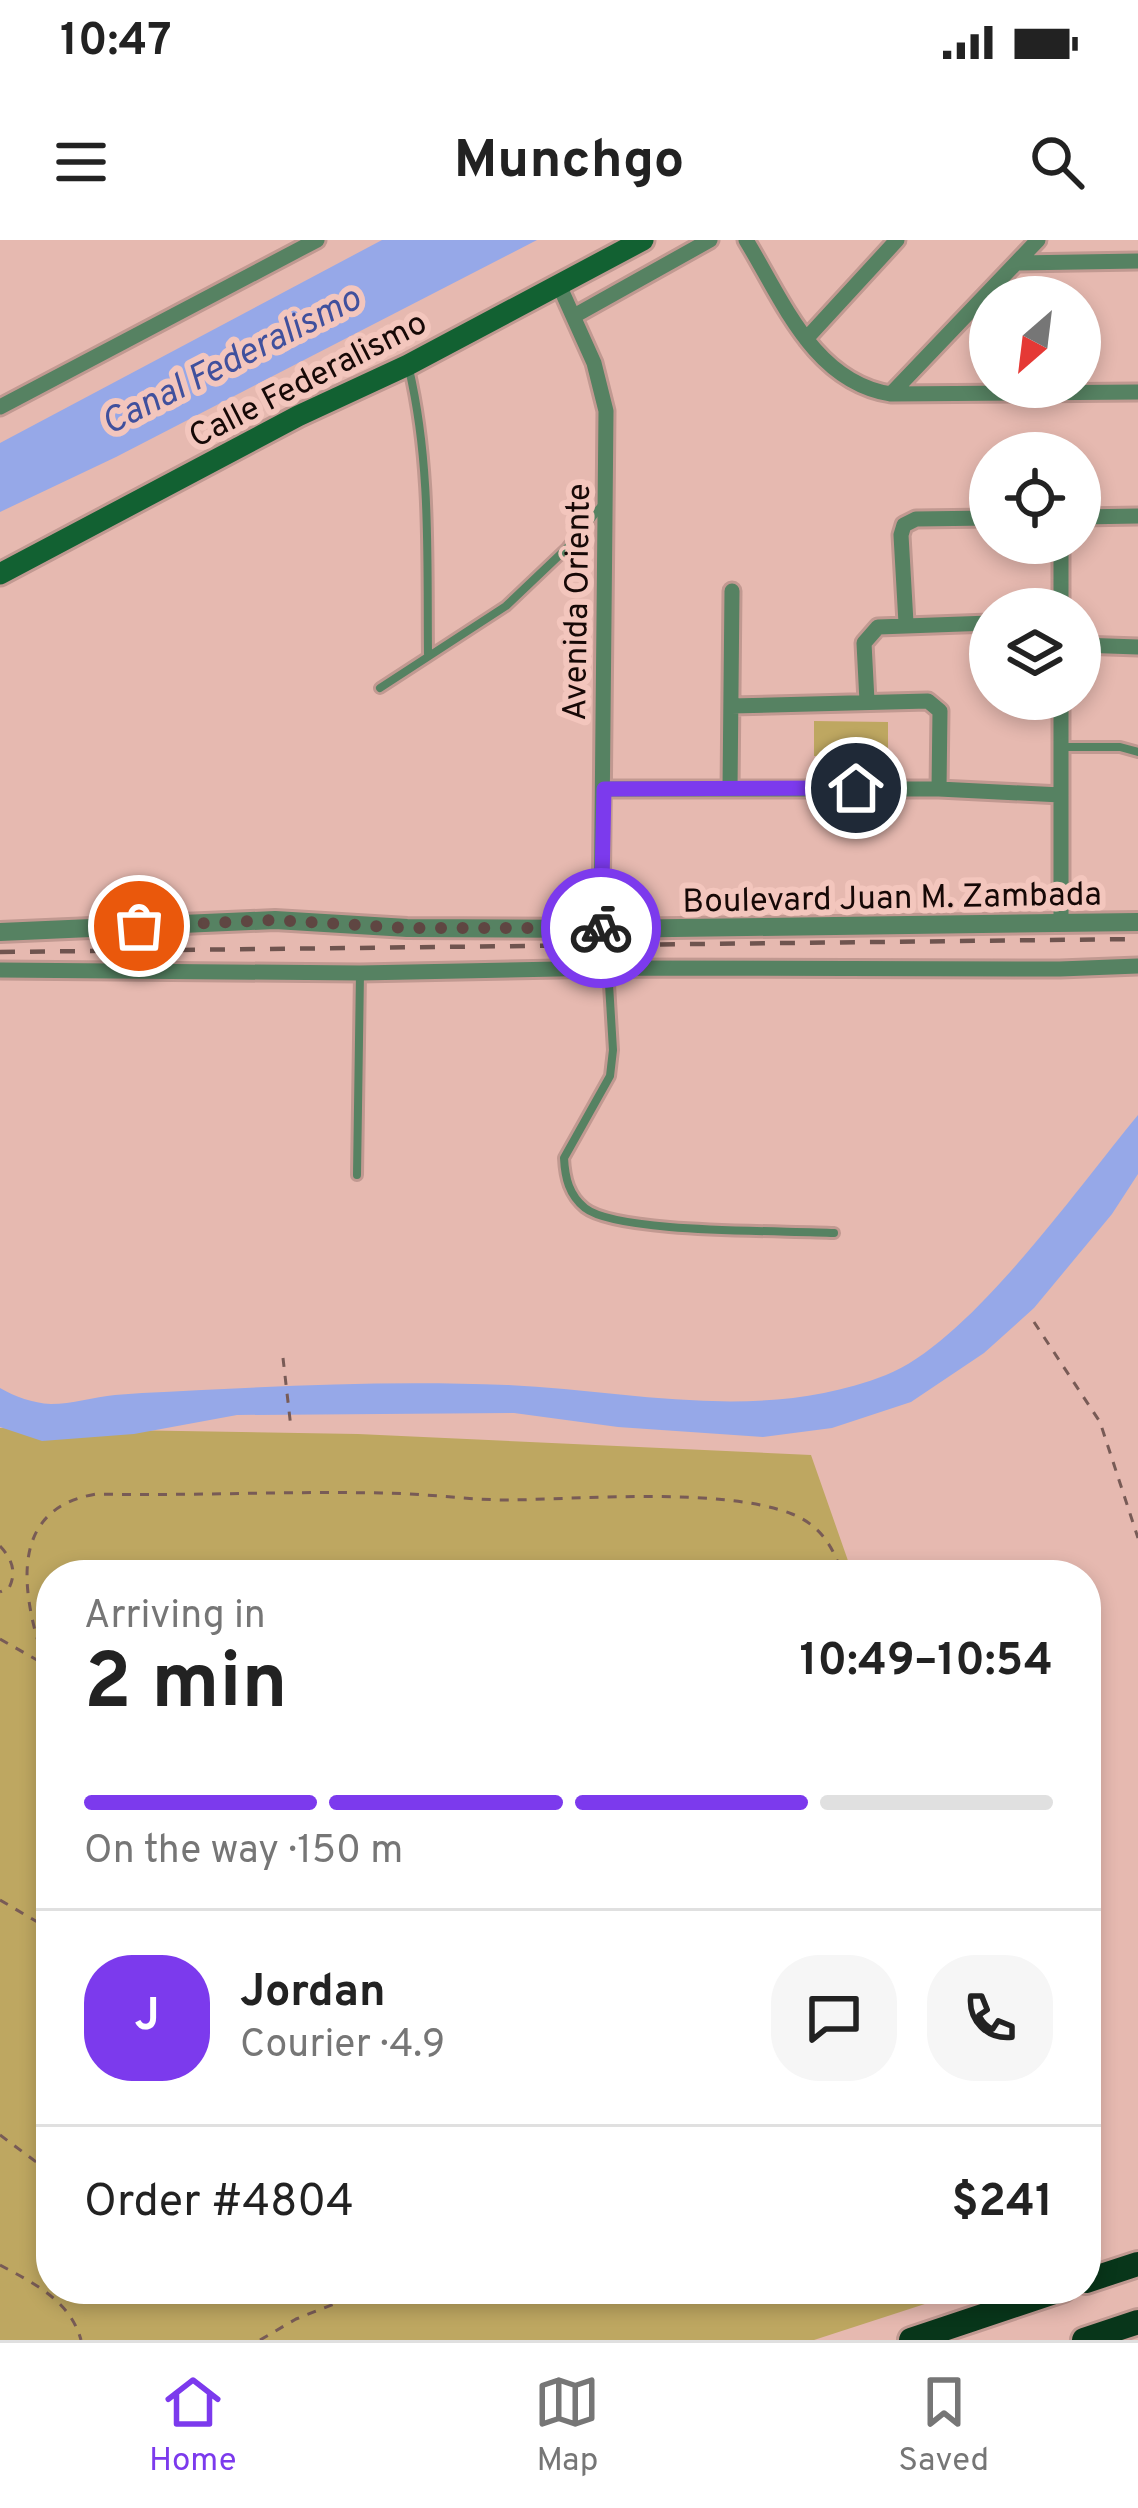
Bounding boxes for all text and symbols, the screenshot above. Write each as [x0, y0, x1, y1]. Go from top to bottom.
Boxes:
text: 10:47 [60, 14, 172, 71]
text: Munchgo [454, 128, 684, 197]
icon: menu [48, 129, 114, 195]
icon: search [1024, 129, 1090, 195]
north arrow [969, 276, 1101, 408]
map controls [969, 276, 1101, 720]
water label: Canal Federalismo [95, 277, 370, 448]
street label: Calle Federalismo [183, 304, 435, 460]
button: locate [969, 432, 1101, 564]
street label: Avenida Oriente [556, 483, 602, 721]
button: layers [969, 588, 1101, 720]
pin [805, 737, 907, 839]
icon: home [823, 755, 889, 821]
courier [541, 868, 661, 988]
pin [88, 875, 190, 977]
street label: Boulevard Juan M. Zambada [682, 875, 1102, 925]
icon: bag [106, 893, 172, 959]
icon: bike [568, 895, 634, 961]
text: Arriving in [84, 1593, 266, 1642]
text: 10:49–10:54 [799, 1634, 1053, 1691]
text: 2 min [84, 1637, 288, 1736]
text: On the way · 150 m [84, 1828, 403, 1877]
button: chat [771, 1955, 897, 2081]
button: phone [927, 1955, 1053, 2081]
text: Jordan [240, 1965, 386, 2022]
text: J [134, 1989, 160, 2046]
text: Courier · 4.9 [240, 2022, 445, 2071]
text: Order #4804 [84, 2175, 354, 2232]
text: $241 [951, 2175, 1053, 2232]
tab: Home [149, 2369, 237, 2483]
tab: Map [534, 2369, 600, 2483]
tab: Saved [898, 2369, 989, 2483]

